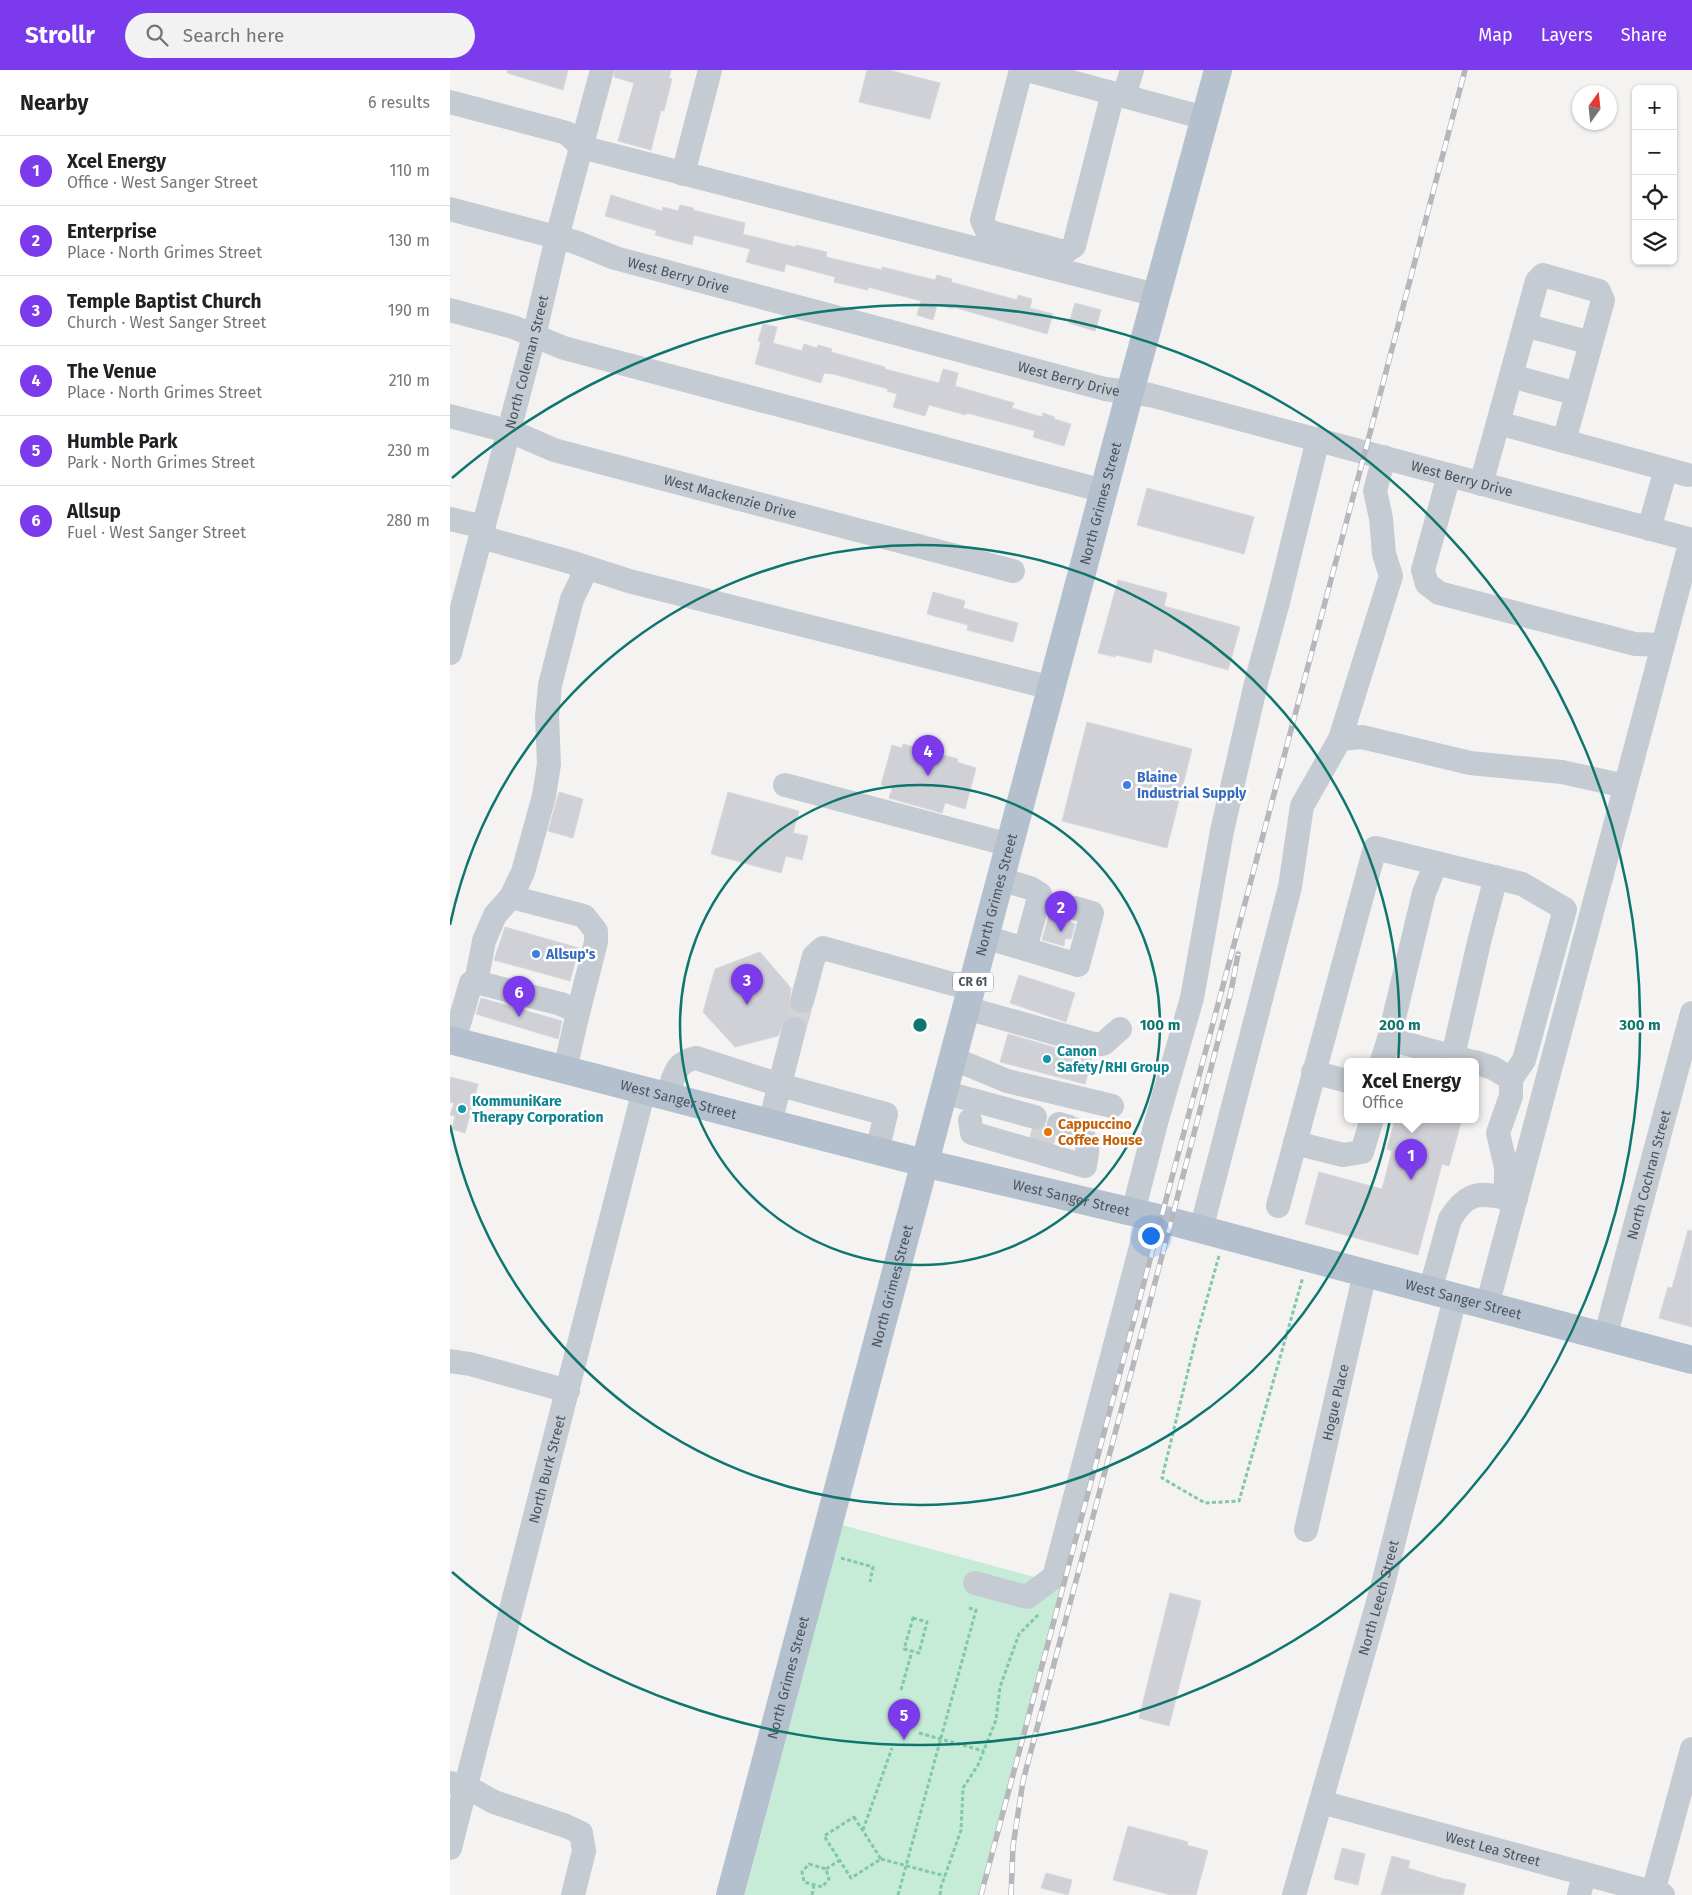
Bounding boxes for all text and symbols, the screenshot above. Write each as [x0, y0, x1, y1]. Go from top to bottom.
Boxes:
search box [125, 13, 475, 58]
text: Strollr [25, 21, 95, 49]
icon: search [143, 21, 171, 49]
text: Search here [183, 24, 284, 47]
text: Map [1478, 24, 1513, 46]
text: Layers [1541, 24, 1593, 46]
text: Share [1621, 24, 1667, 46]
north arrow [1572, 85, 1617, 130]
map controls [1632, 85, 1677, 265]
button: + [1632, 85, 1677, 130]
text: Nearby [20, 90, 88, 116]
text: 6 results [368, 93, 430, 112]
button: − [1632, 130, 1677, 175]
text: Xcel Energy [67, 150, 166, 173]
text: 1 [32, 161, 40, 180]
text: 110 m [389, 161, 430, 180]
text: Office · West Sanger Street [67, 173, 258, 192]
button: locate [1632, 175, 1677, 220]
text: Enterprise [67, 220, 157, 243]
button: layers [1632, 220, 1677, 265]
text: 2 [32, 231, 40, 250]
text: 130 m [388, 231, 430, 250]
text: Place · North Grimes Street [67, 243, 262, 262]
street label: West Berry Drive [625, 254, 731, 297]
text: Temple Baptist Church [67, 290, 262, 313]
street label: North Coleman Street [502, 293, 552, 431]
text: 3 [32, 301, 40, 320]
text: 190 m [388, 301, 430, 320]
text: Church · West Sanger Street [67, 313, 266, 332]
street label: West Berry Drive [1016, 358, 1121, 400]
text: The Venue [67, 360, 156, 383]
text: 4 [31, 371, 41, 390]
text: 210 m [389, 371, 430, 390]
text: Place · North Grimes Street [67, 383, 262, 402]
text: Humble Park [67, 430, 177, 453]
street label: North Grimes Street [1076, 439, 1126, 567]
text: 5 [32, 441, 40, 460]
text: 230 m [387, 441, 430, 460]
text: Park · North Grimes Street [67, 453, 255, 472]
street label: West Berry Drive [1409, 457, 1515, 501]
street label: West Mackenzie Drive [662, 471, 798, 523]
text: Allsup [67, 500, 121, 523]
text: 6 [31, 511, 41, 530]
text: 280 m [386, 511, 430, 530]
text: Fuel · West Sanger Street [67, 523, 246, 542]
pin: 4 [912, 735, 944, 776]
place label: Blaine Industrial Supply [1137, 769, 1247, 802]
marker: Blaine Industrial Supply [1121, 779, 1133, 791]
street label: North Grimes Street [972, 831, 1021, 958]
pin: 2 [1045, 891, 1077, 932]
place label: Allsup's [545, 946, 596, 963]
marker: Allsup's [530, 948, 542, 960]
pin: 3 [731, 964, 763, 1005]
road number: CR 61 [953, 972, 993, 992]
pin: 6 [503, 976, 535, 1017]
centre of rings [911, 1016, 929, 1034]
text: 100 m [1140, 1016, 1180, 1034]
text: 200 m [1379, 1016, 1421, 1034]
text: 300 m [1618, 1016, 1661, 1034]
place label: Canon Safety/RHI Group [1057, 1043, 1169, 1076]
marker: Canon Safety/RHI Group [1041, 1053, 1053, 1065]
popup [1344, 1058, 1479, 1123]
text: Xcel Energy [1362, 1070, 1461, 1093]
street label: West Sanger Street [618, 1076, 739, 1123]
place label: KommuniKare Therapy Corporation [472, 1093, 603, 1126]
text: Office [1362, 1093, 1404, 1112]
marker: KommuniKare Therapy Corporation [456, 1103, 468, 1115]
street label: North Cochran Street [1624, 1107, 1675, 1241]
place label: Cappuccino Coffee House [1058, 1116, 1143, 1149]
marker: Cappuccino Coffee House [1042, 1126, 1054, 1138]
pin: 1 [1395, 1139, 1427, 1180]
street label: West Sanger Street [1011, 1176, 1132, 1220]
street label: North Grimes Street [868, 1222, 917, 1350]
your location [1138, 1223, 1164, 1249]
street label: West Sanger Street [1403, 1276, 1524, 1323]
street label: Hogue Place [1319, 1362, 1353, 1442]
street label: North Burk Street [525, 1412, 570, 1525]
street label: North Leech Street [1355, 1538, 1403, 1658]
street label: North Grimes Street [764, 1614, 813, 1741]
pin: 5 [888, 1699, 920, 1740]
street label: West Lea Street [1443, 1828, 1543, 1870]

